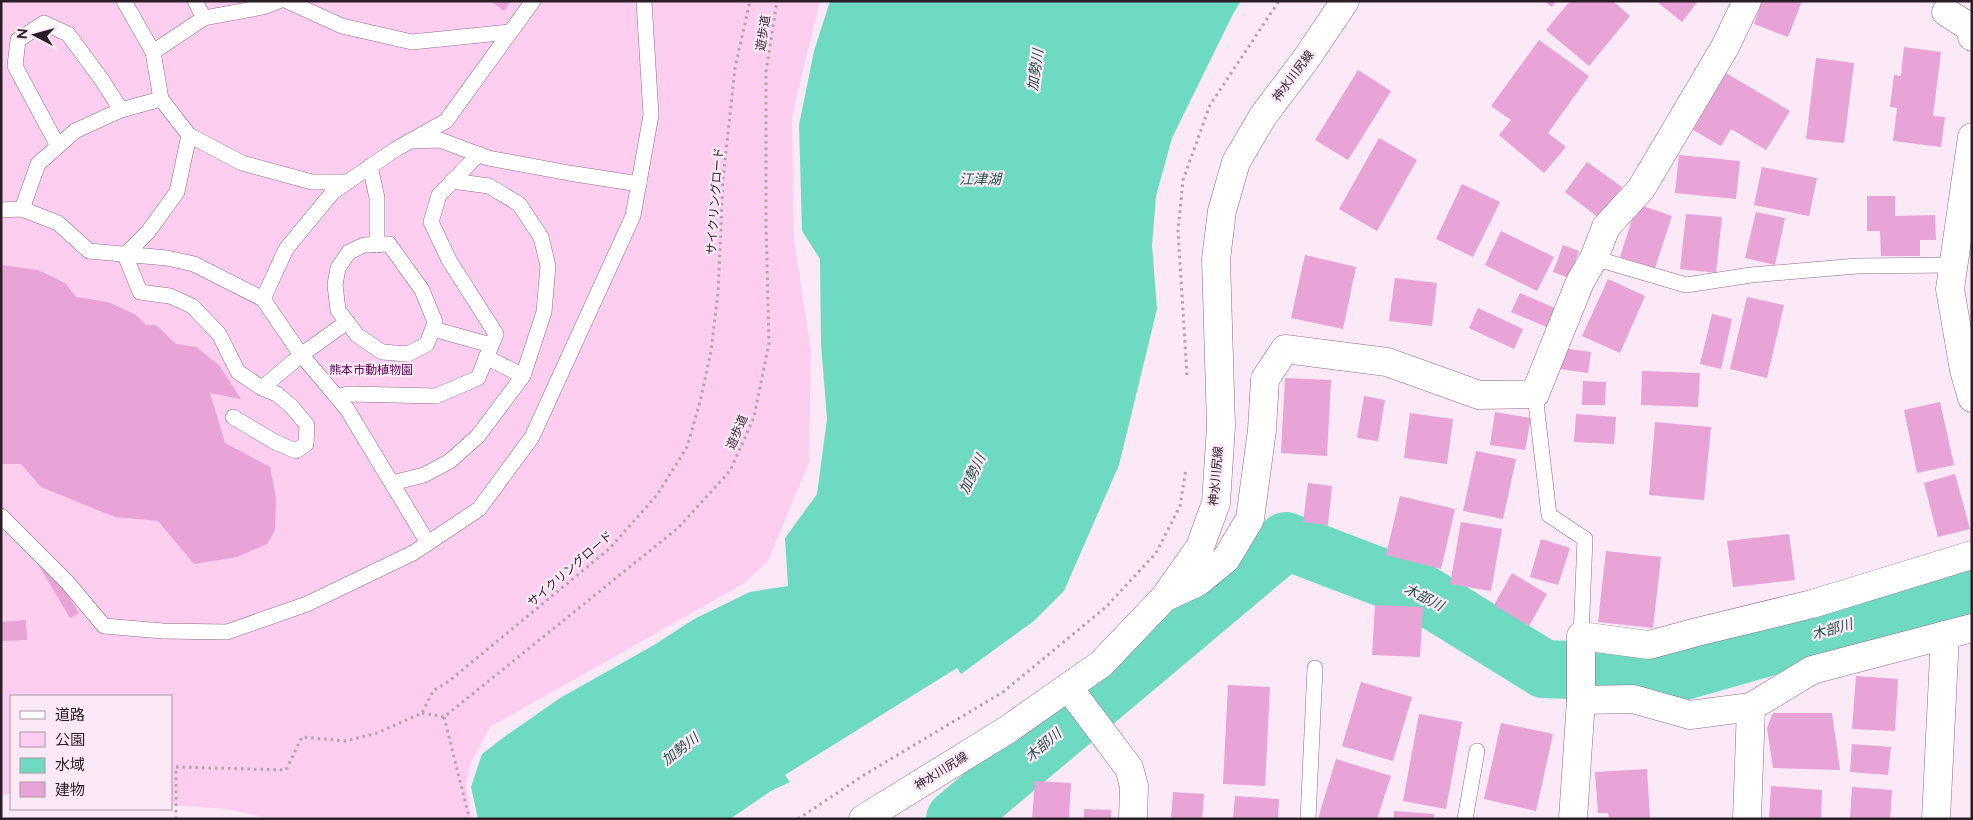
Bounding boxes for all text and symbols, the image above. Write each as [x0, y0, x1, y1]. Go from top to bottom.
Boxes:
north arrow [10, 10, 60, 60]
street label: 遊歩道 [753, 14, 773, 52]
text: N [14, 27, 31, 40]
water label: 加勢川 [1024, 46, 1046, 92]
street label: 神水川尻線 [1269, 48, 1317, 104]
street label: サイクリングロード [704, 147, 726, 255]
water label: 江津湖 [959, 171, 1003, 187]
park label: 熊本市動植物園 [329, 363, 413, 377]
street label: 遊歩道 [724, 413, 750, 451]
street label: 神水川尻線 [1206, 445, 1226, 507]
water label: 加勢川 [956, 450, 989, 496]
street label: サイクリングロード [525, 528, 615, 610]
water label: 木部川 [1402, 580, 1448, 615]
water label: 木部川 [1810, 615, 1856, 642]
legend [10, 695, 172, 810]
text: 道路 [55, 706, 85, 724]
water label: 木部川 [1022, 724, 1066, 765]
water label: 加勢川 [659, 729, 703, 768]
text: 公園 [55, 731, 85, 749]
street label: 神水川尻線 [912, 749, 970, 793]
text: 水域 [55, 756, 85, 774]
text: 建物 [55, 781, 85, 799]

